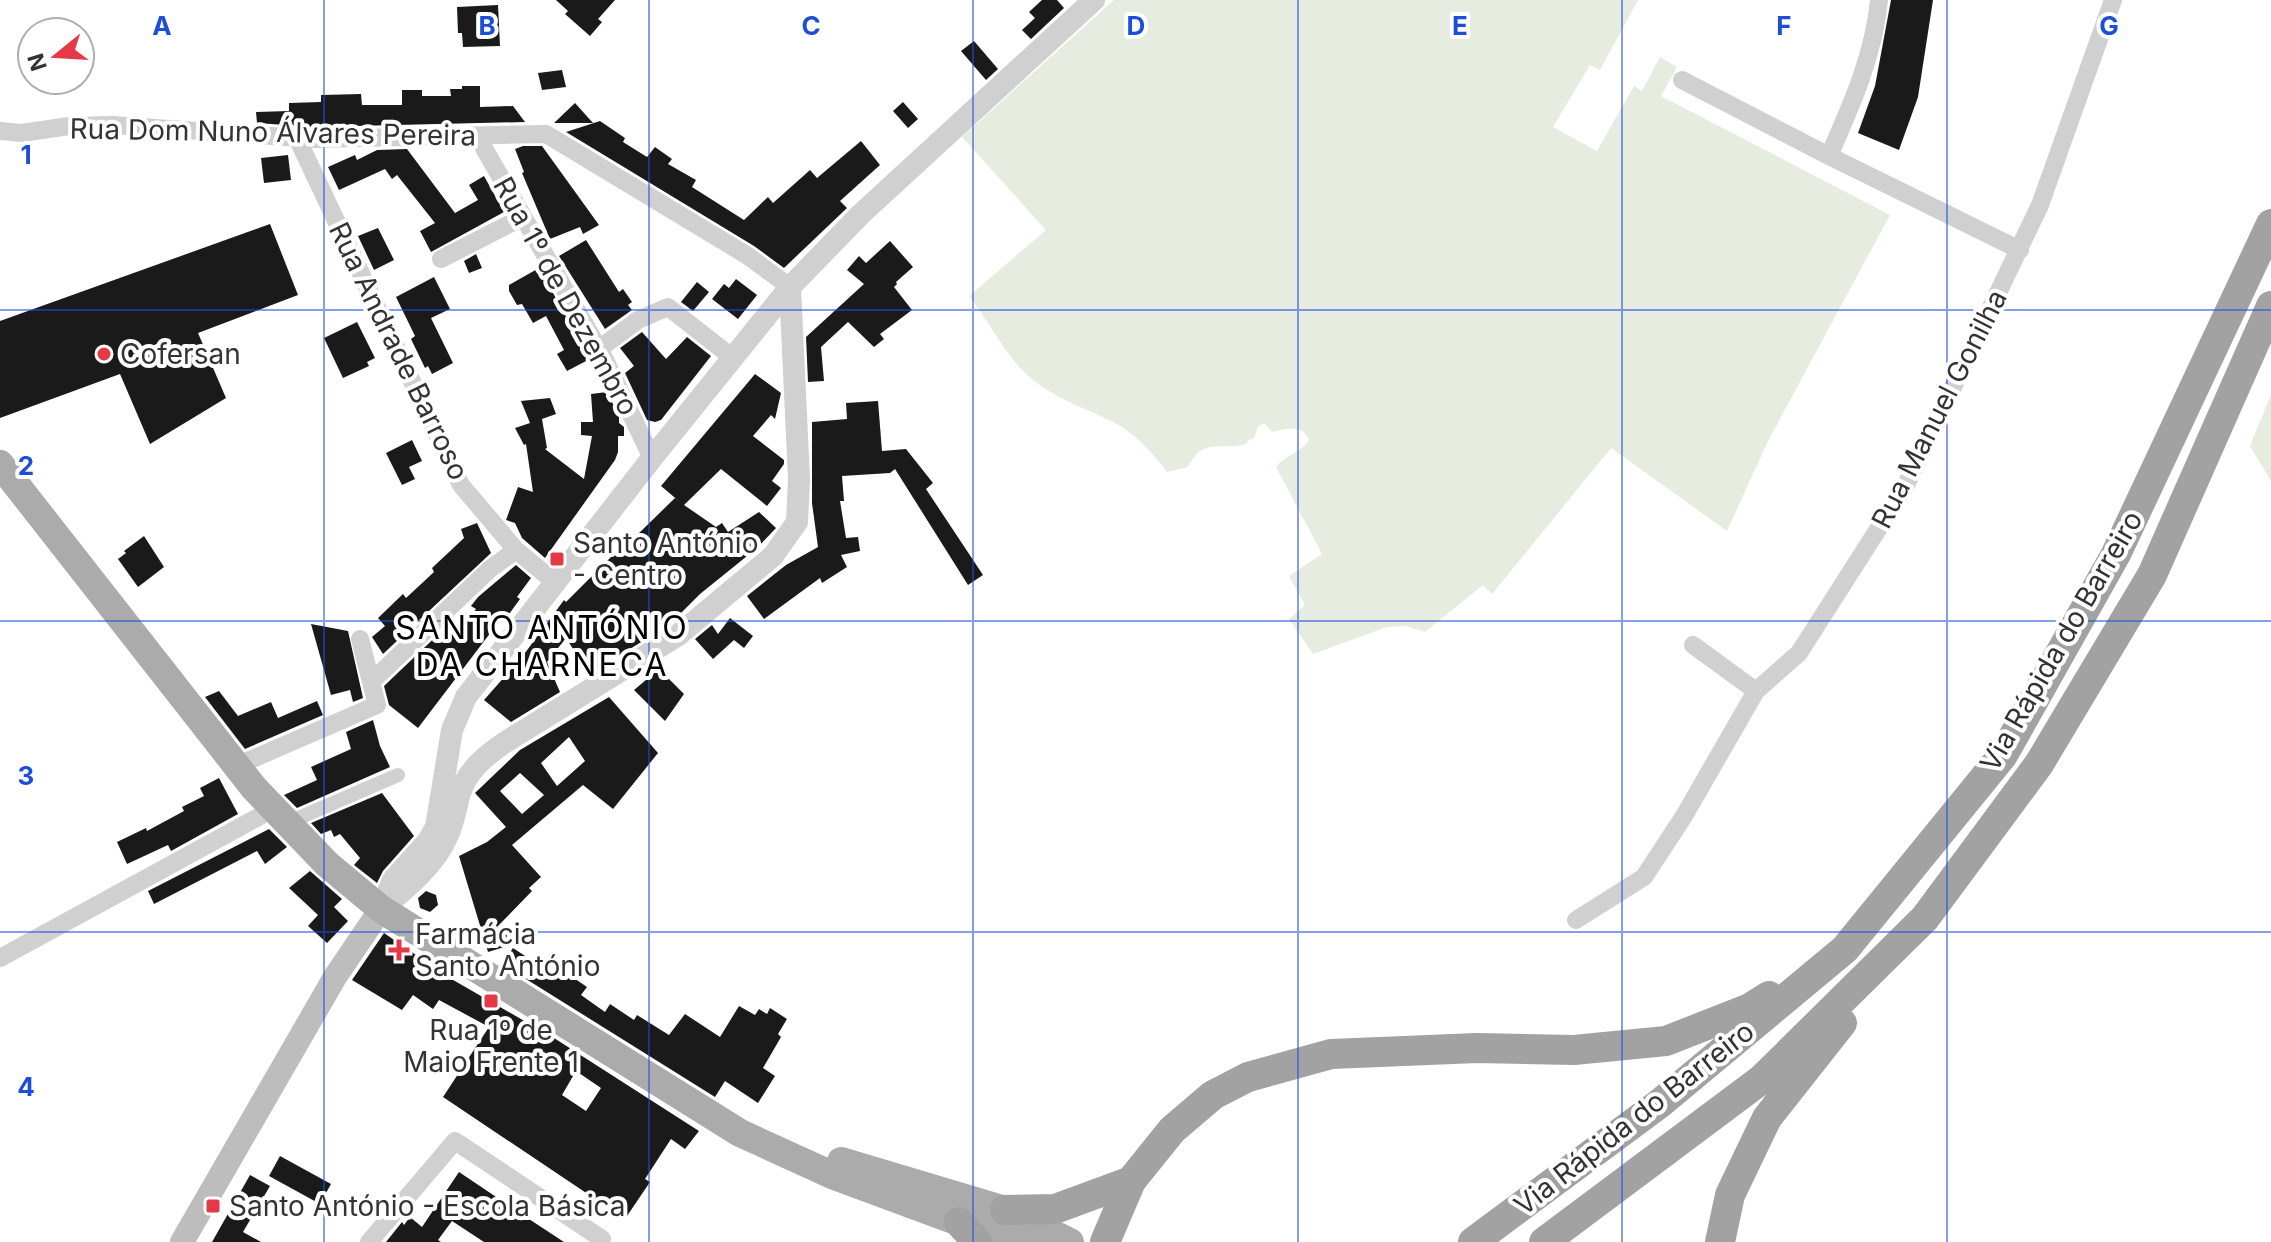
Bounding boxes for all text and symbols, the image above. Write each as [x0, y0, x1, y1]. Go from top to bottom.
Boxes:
text: A [152, 10, 172, 41]
text: B [478, 10, 496, 41]
text: C [801, 10, 821, 41]
text: D [1127, 10, 1145, 41]
text: E [1452, 10, 1468, 41]
text: F [1776, 10, 1792, 41]
text: G [2099, 10, 2119, 41]
north arrow [16, 16, 96, 96]
text: N [22, 50, 52, 74]
street label: Rua Dom Nuno Álvares Pereira [69, 110, 477, 153]
text: 1 [20, 139, 32, 170]
street label: Rua 1º de Dezembro [486, 171, 646, 421]
street label: Rua Andrade Barroso [322, 217, 476, 485]
street label: Rua Manuel Gonilha [1864, 284, 2014, 534]
place label: Cofersan [120, 337, 241, 371]
marker: Cofersan [95, 345, 113, 363]
text: 2 [18, 450, 34, 481]
street label: Via Rápida do Barreiro [1973, 505, 2149, 777]
place label: Santo António - Centro [573, 526, 758, 592]
marker: Santo António - Centro [548, 550, 566, 568]
district label: SANTO ANTÓNIO DA CHARNECA [395, 608, 689, 684]
text: 3 [18, 760, 34, 791]
place label: Farmácia Santo António [415, 917, 600, 983]
marker: Farmácia Santo António [390, 941, 408, 959]
marker: Rua 1º de Maio Frente 1 [482, 992, 500, 1010]
place label: Rua 1º de Maio Frente 1 [403, 1013, 579, 1079]
street label: Via Rápida do Barreiro [1507, 1014, 1761, 1222]
text: 4 [17, 1071, 35, 1102]
place label: Santo António - Escola Básica [229, 1189, 625, 1223]
marker: Santo António - Escola Básica [204, 1197, 222, 1215]

